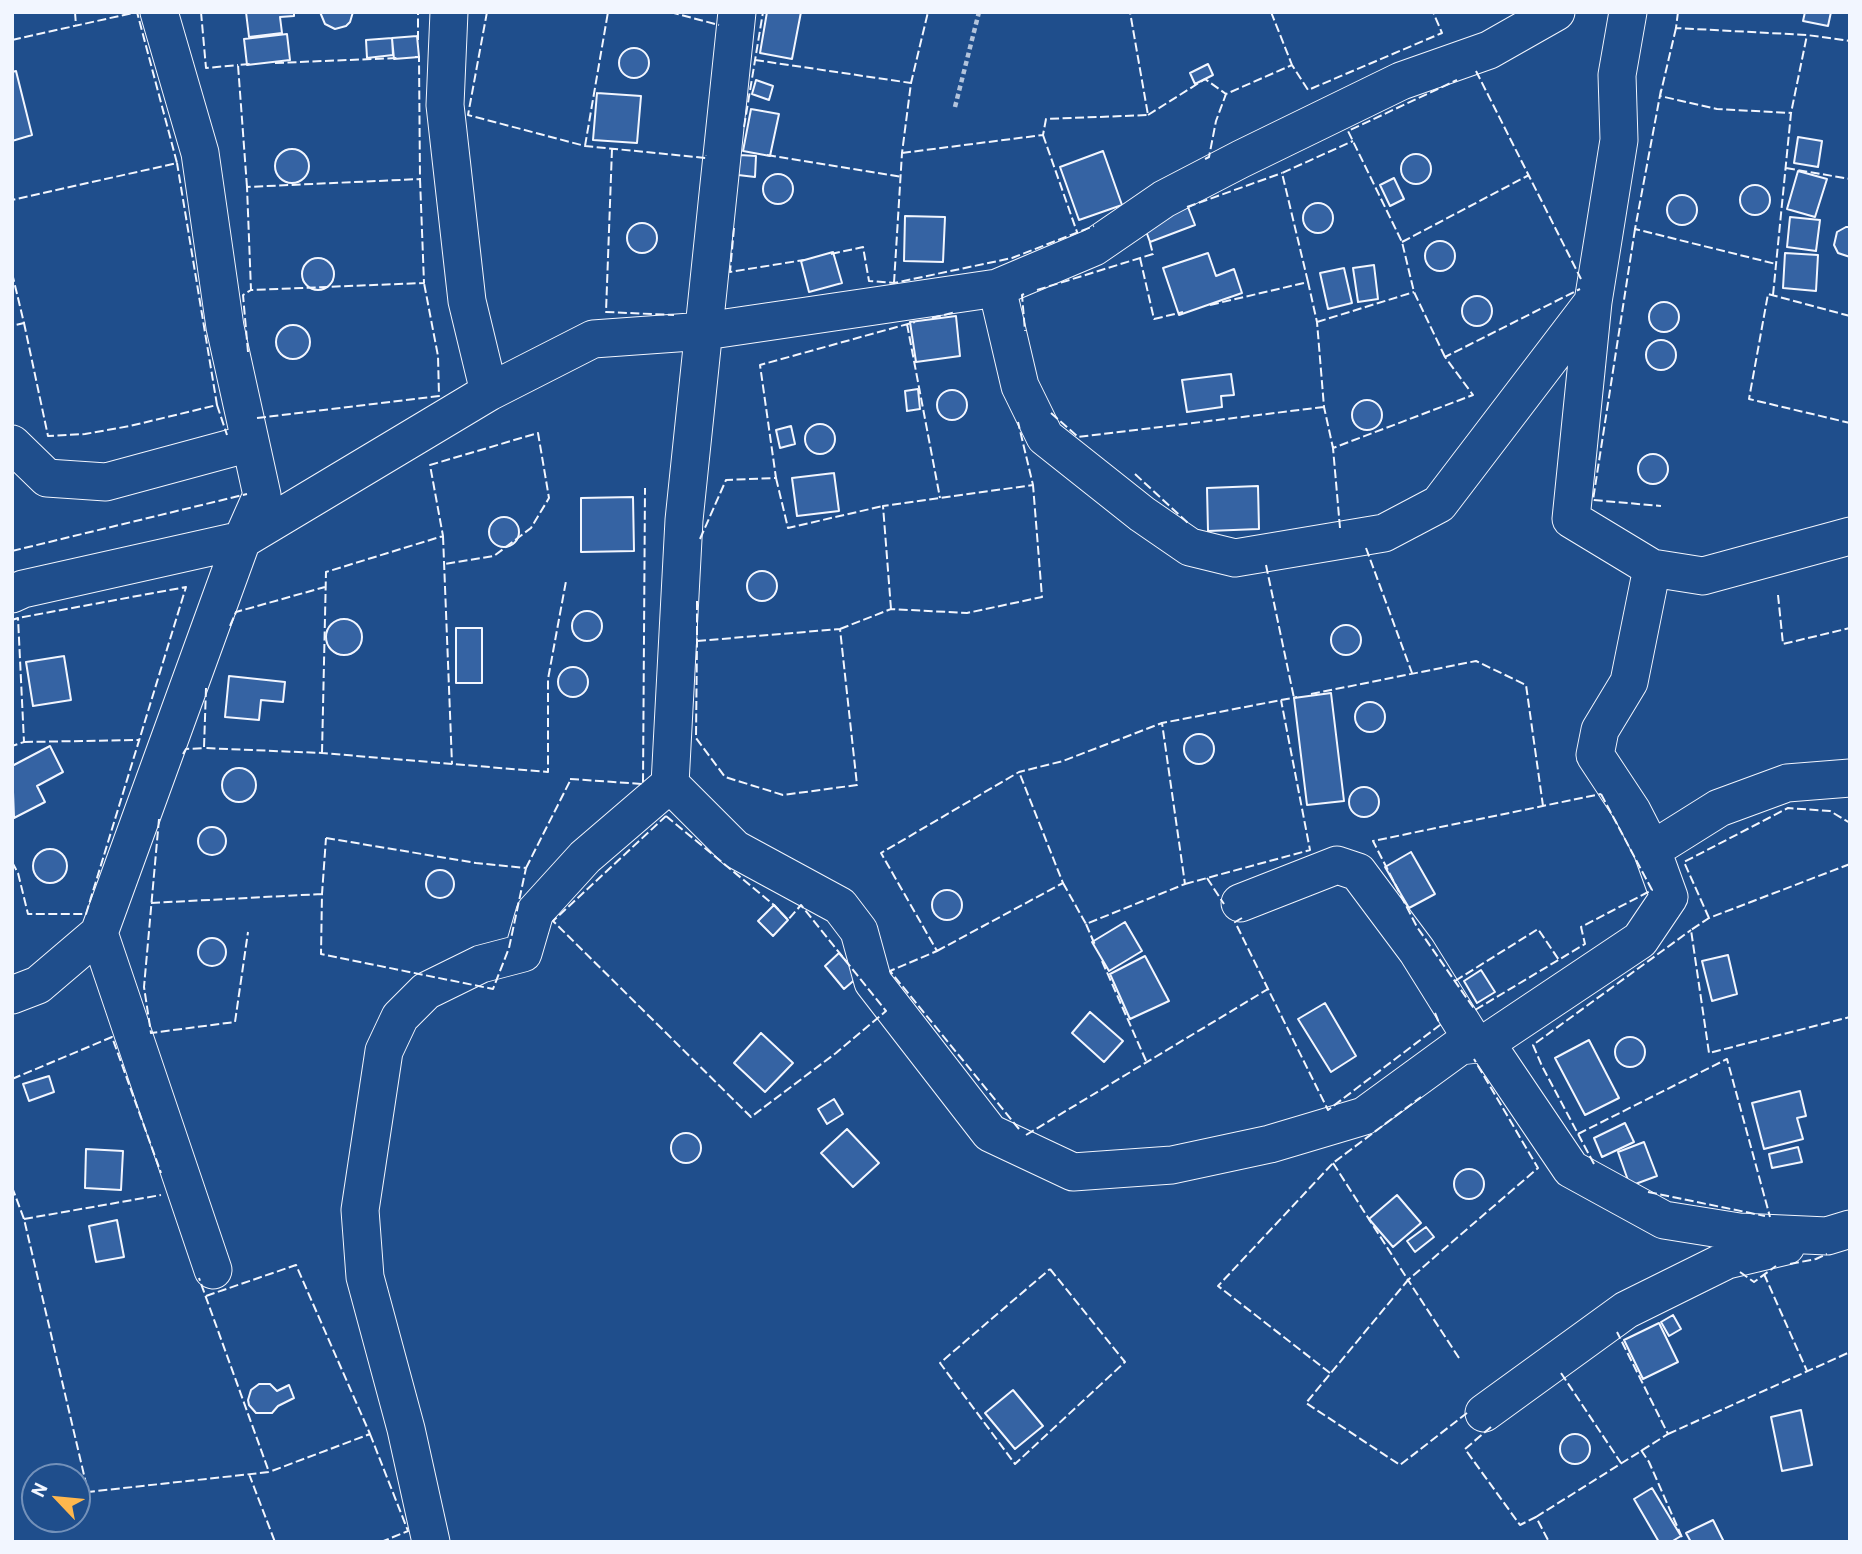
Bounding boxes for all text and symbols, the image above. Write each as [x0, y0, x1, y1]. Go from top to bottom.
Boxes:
north arrow [21, 1463, 91, 1533]
text: N [25, 1479, 52, 1500]

